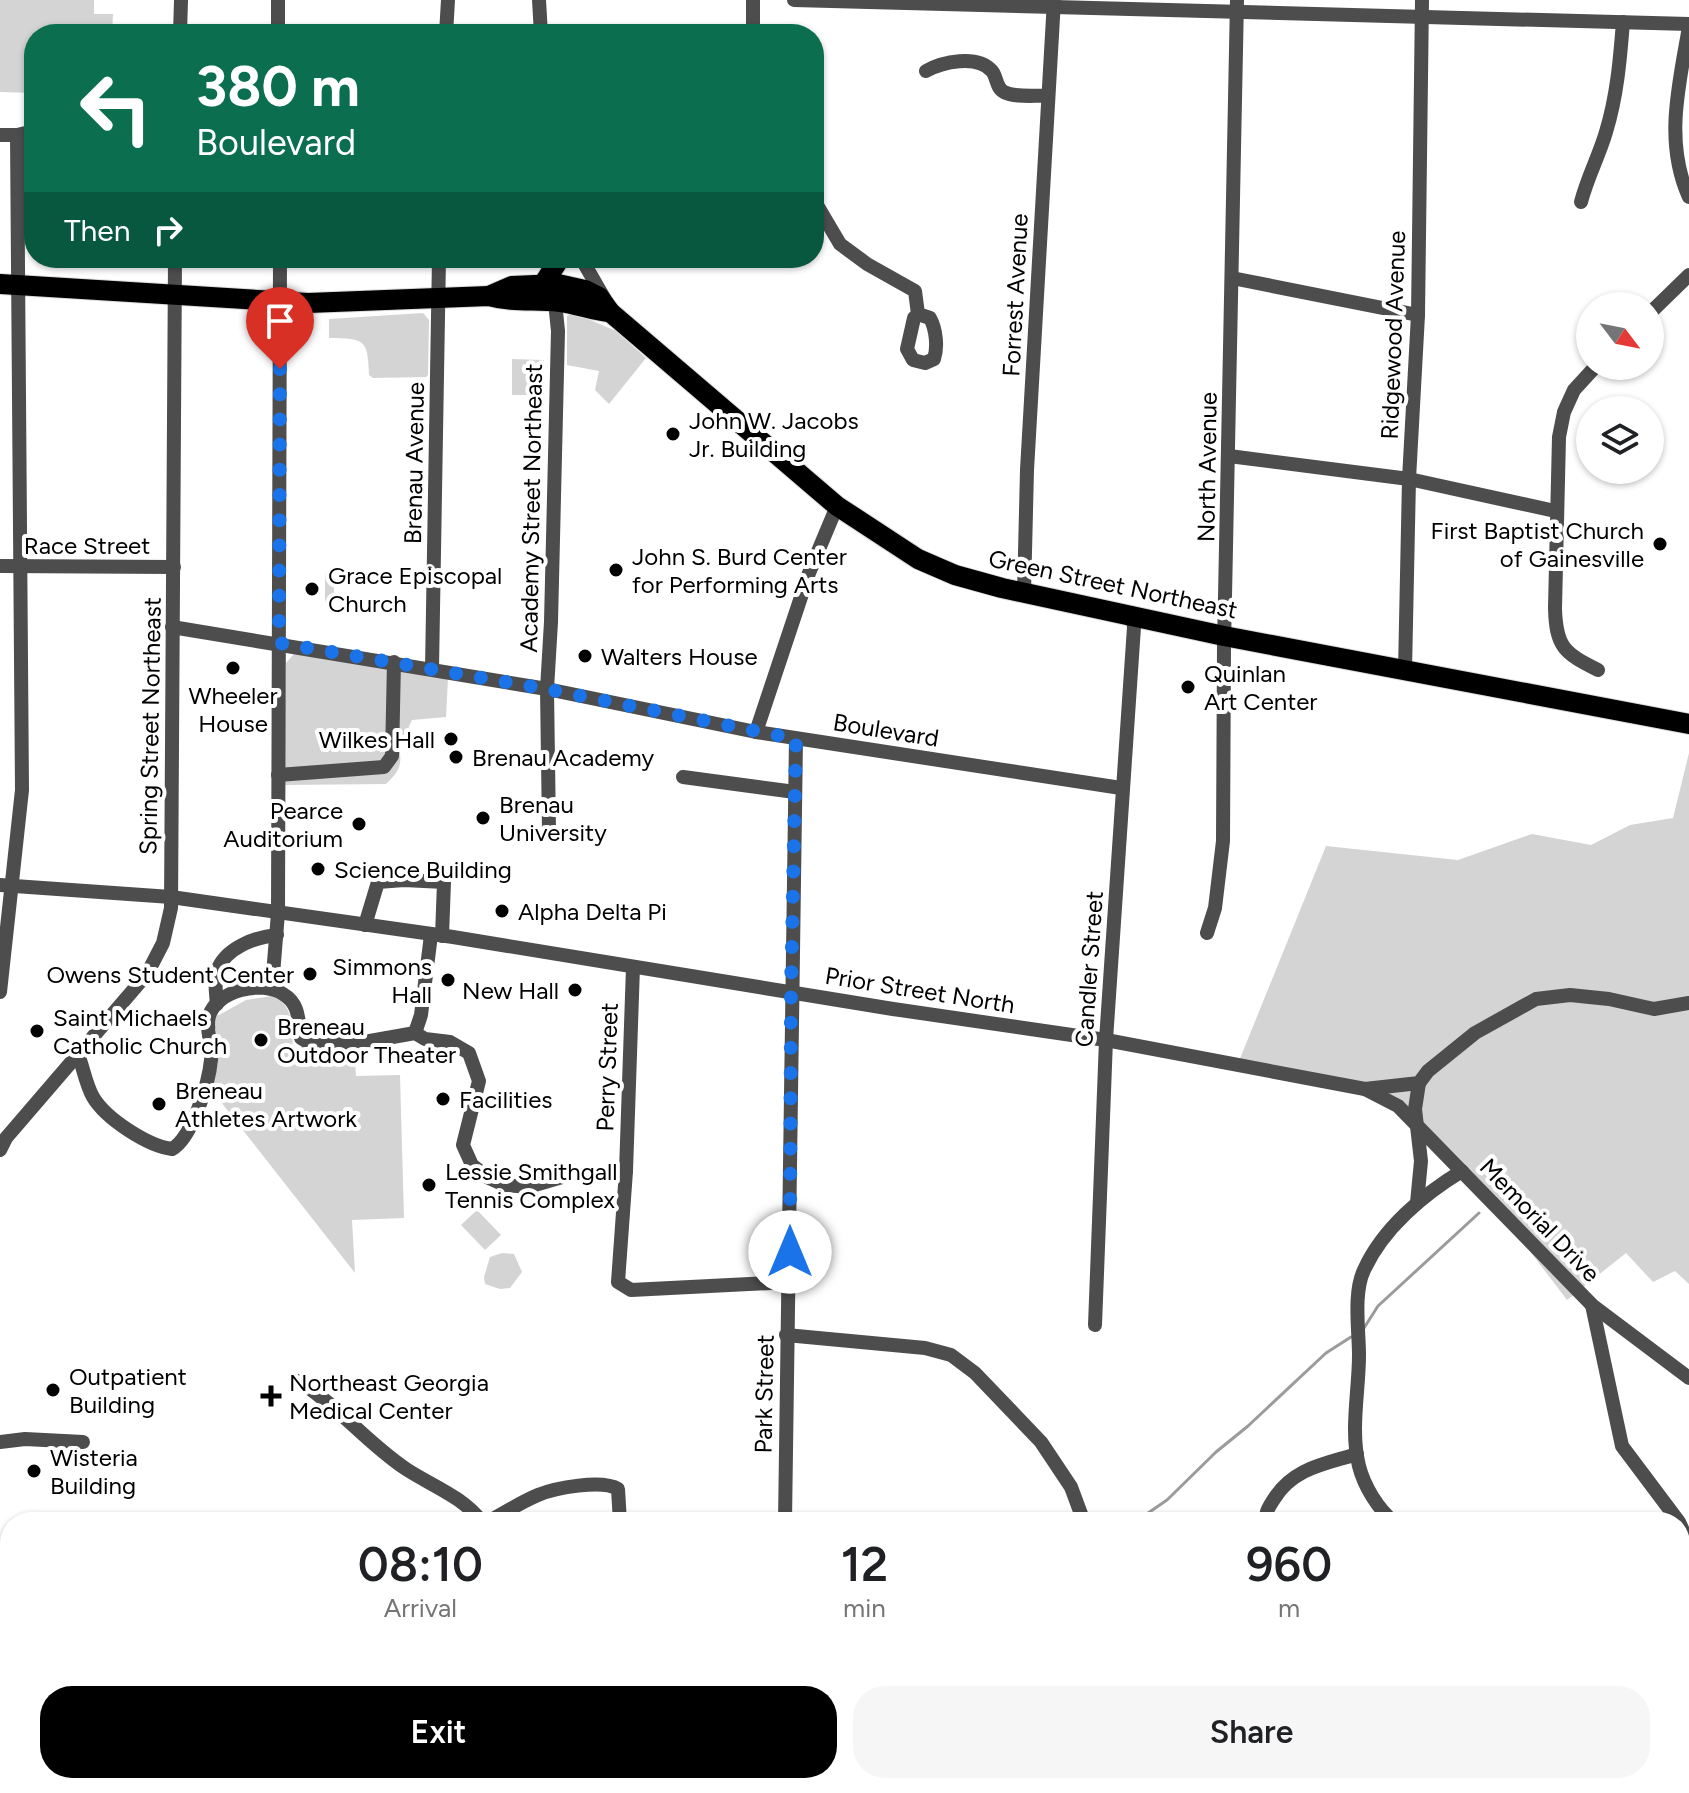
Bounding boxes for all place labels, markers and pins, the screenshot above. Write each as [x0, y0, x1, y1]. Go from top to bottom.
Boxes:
pin [246, 287, 314, 369]
place label: John W. Jacobs Jr. Building [689, 406, 859, 463]
marker: John W. Jacobs Jr. Building [664, 425, 682, 443]
place label: First Baptist Church of Gainesville [1431, 516, 1644, 573]
marker: First Baptist Church of Gainesville [1651, 535, 1669, 553]
place label: John S. Burd Center for Performing Arts [632, 542, 847, 599]
place label: Grace Episcopal Church [328, 561, 502, 618]
marker: John S. Burd Center for Performing Arts [607, 561, 625, 579]
marker: Grace Episcopal Church [303, 580, 321, 598]
place label: Walters House [601, 642, 758, 671]
marker: Walters House [576, 647, 594, 665]
marker: Wheeler House [224, 659, 242, 677]
place label: Quinlan Art Center [1204, 659, 1317, 716]
marker: Quinlan Art Center [1179, 678, 1197, 696]
place label: Wheeler House [188, 681, 278, 738]
place label: Wilkes Hall [319, 725, 435, 754]
marker: Wilkes Hall [442, 730, 460, 748]
place label: Brenau Academy [472, 743, 655, 772]
marker: Brenau Academy [447, 748, 465, 766]
place label: Brenau University [499, 790, 607, 847]
place label: Pearce Auditorium [223, 796, 343, 853]
marker: Brenau University [474, 809, 492, 827]
marker: Pearce Auditorium [350, 815, 368, 833]
place label: Science Building [334, 855, 512, 884]
marker: Science Building [309, 860, 327, 878]
place label: Alpha Delta Pi [518, 897, 667, 926]
marker: Alpha Delta Pi [493, 902, 511, 920]
place label: Simmons Hall [332, 952, 432, 1009]
place label: Owens Student Center [46, 960, 294, 989]
marker: Owens Student Center [301, 965, 319, 983]
marker: Simmons Hall [439, 971, 457, 989]
place label: New Hall [462, 976, 559, 1005]
marker: New Hall [566, 981, 584, 999]
place label: Saint Michaels Catholic Church [53, 1003, 227, 1060]
place label: Breneau Outdoor Theater [277, 1012, 456, 1069]
marker: Saint Michaels Catholic Church [28, 1022, 46, 1040]
marker: Breneau Outdoor Theater [252, 1031, 270, 1049]
place label: Breneau Athletes Artwork [175, 1076, 357, 1133]
place label: Facilities [459, 1085, 552, 1114]
marker: Facilities [434, 1090, 452, 1108]
marker: Breneau Athletes Artwork [150, 1095, 168, 1113]
place label: Lessie Smithgall Tennis Complex [445, 1157, 618, 1214]
marker: Lessie Smithgall Tennis Complex [420, 1176, 438, 1194]
place label: Outpatient Building [69, 1362, 187, 1419]
place label: Northeast Georgia Medical Center [289, 1368, 489, 1425]
marker: Outpatient Building [44, 1381, 62, 1399]
marker: Northeast Georgia Medical Center [260, 1385, 282, 1407]
place label: Wisteria Building [50, 1443, 138, 1500]
marker: Wisteria Building [25, 1462, 43, 1480]

